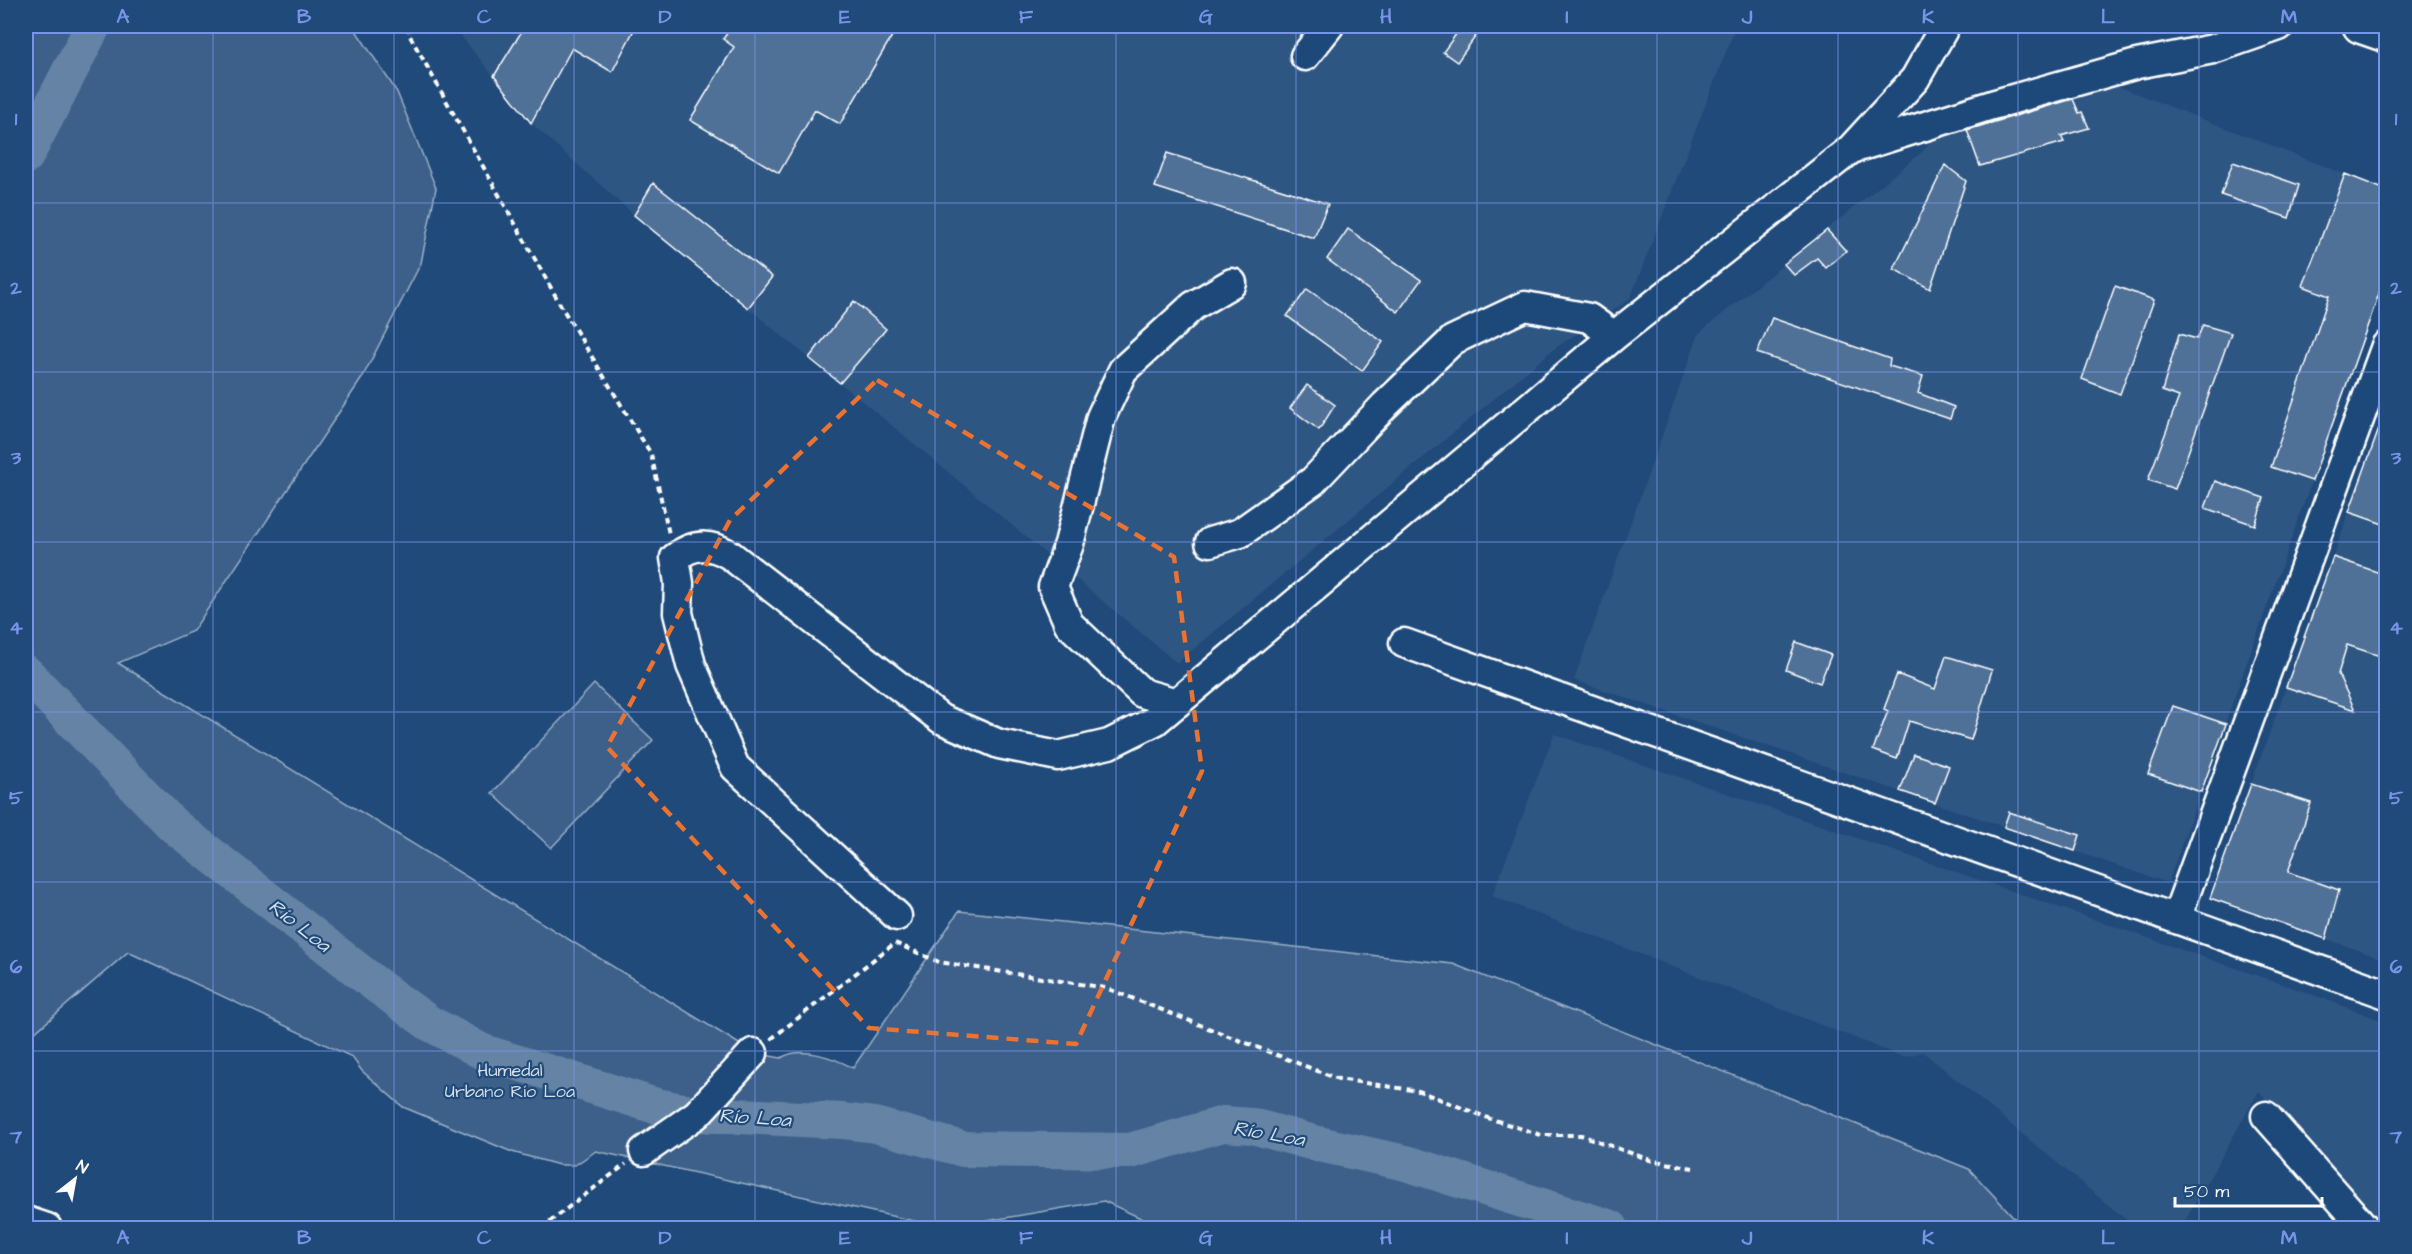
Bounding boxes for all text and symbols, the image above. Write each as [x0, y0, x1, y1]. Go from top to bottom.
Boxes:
text: A [117, 3, 130, 31]
text: B [297, 3, 312, 31]
text: C [477, 3, 492, 31]
text: D [659, 3, 672, 31]
text: E [839, 3, 851, 31]
text: F [1019, 3, 1034, 31]
text: G [1199, 3, 1213, 31]
text: H [1380, 3, 1392, 31]
text: I [1565, 3, 1569, 31]
text: J [1741, 3, 1753, 31]
text: K [1922, 3, 1935, 31]
text: L [2101, 3, 2115, 31]
text: M [2281, 3, 2298, 31]
text: 1 [15, 105, 18, 133]
text: 1 [2395, 105, 2398, 133]
text: 2 [9, 274, 22, 302]
text: 2 [2389, 274, 2402, 302]
text: 3 [10, 444, 22, 472]
text: 3 [2390, 444, 2402, 472]
text: 4 [9, 614, 23, 642]
text: 4 [2389, 614, 2403, 642]
text: 5 [9, 784, 24, 812]
text: 5 [2389, 784, 2404, 812]
water label: Río Loa [262, 893, 337, 959]
text: 6 [10, 953, 23, 981]
text: 6 [2390, 953, 2403, 981]
park label: Humedal Urbano Río Loa [445, 1058, 575, 1104]
water label: Río Loa [718, 1102, 793, 1135]
water label: Río Loa [1231, 1114, 1307, 1154]
text: 7 [9, 1123, 23, 1151]
text: 7 [2389, 1123, 2403, 1151]
north arrow [45, 1149, 105, 1209]
text: N [72, 1155, 92, 1179]
scale bar [2175, 1170, 2322, 1208]
text: 50 m [2184, 1179, 2229, 1204]
text: A [117, 1224, 130, 1252]
text: B [297, 1224, 312, 1252]
text: C [477, 1224, 492, 1252]
text: D [659, 1224, 672, 1252]
text: E [839, 1224, 851, 1252]
text: F [1019, 1224, 1034, 1252]
text: G [1199, 1224, 1213, 1252]
text: H [1380, 1224, 1392, 1252]
text: I [1565, 1224, 1569, 1252]
text: J [1741, 1224, 1753, 1252]
text: K [1922, 1224, 1935, 1252]
text: L [2101, 1224, 2115, 1252]
text: M [2281, 1224, 2298, 1252]

